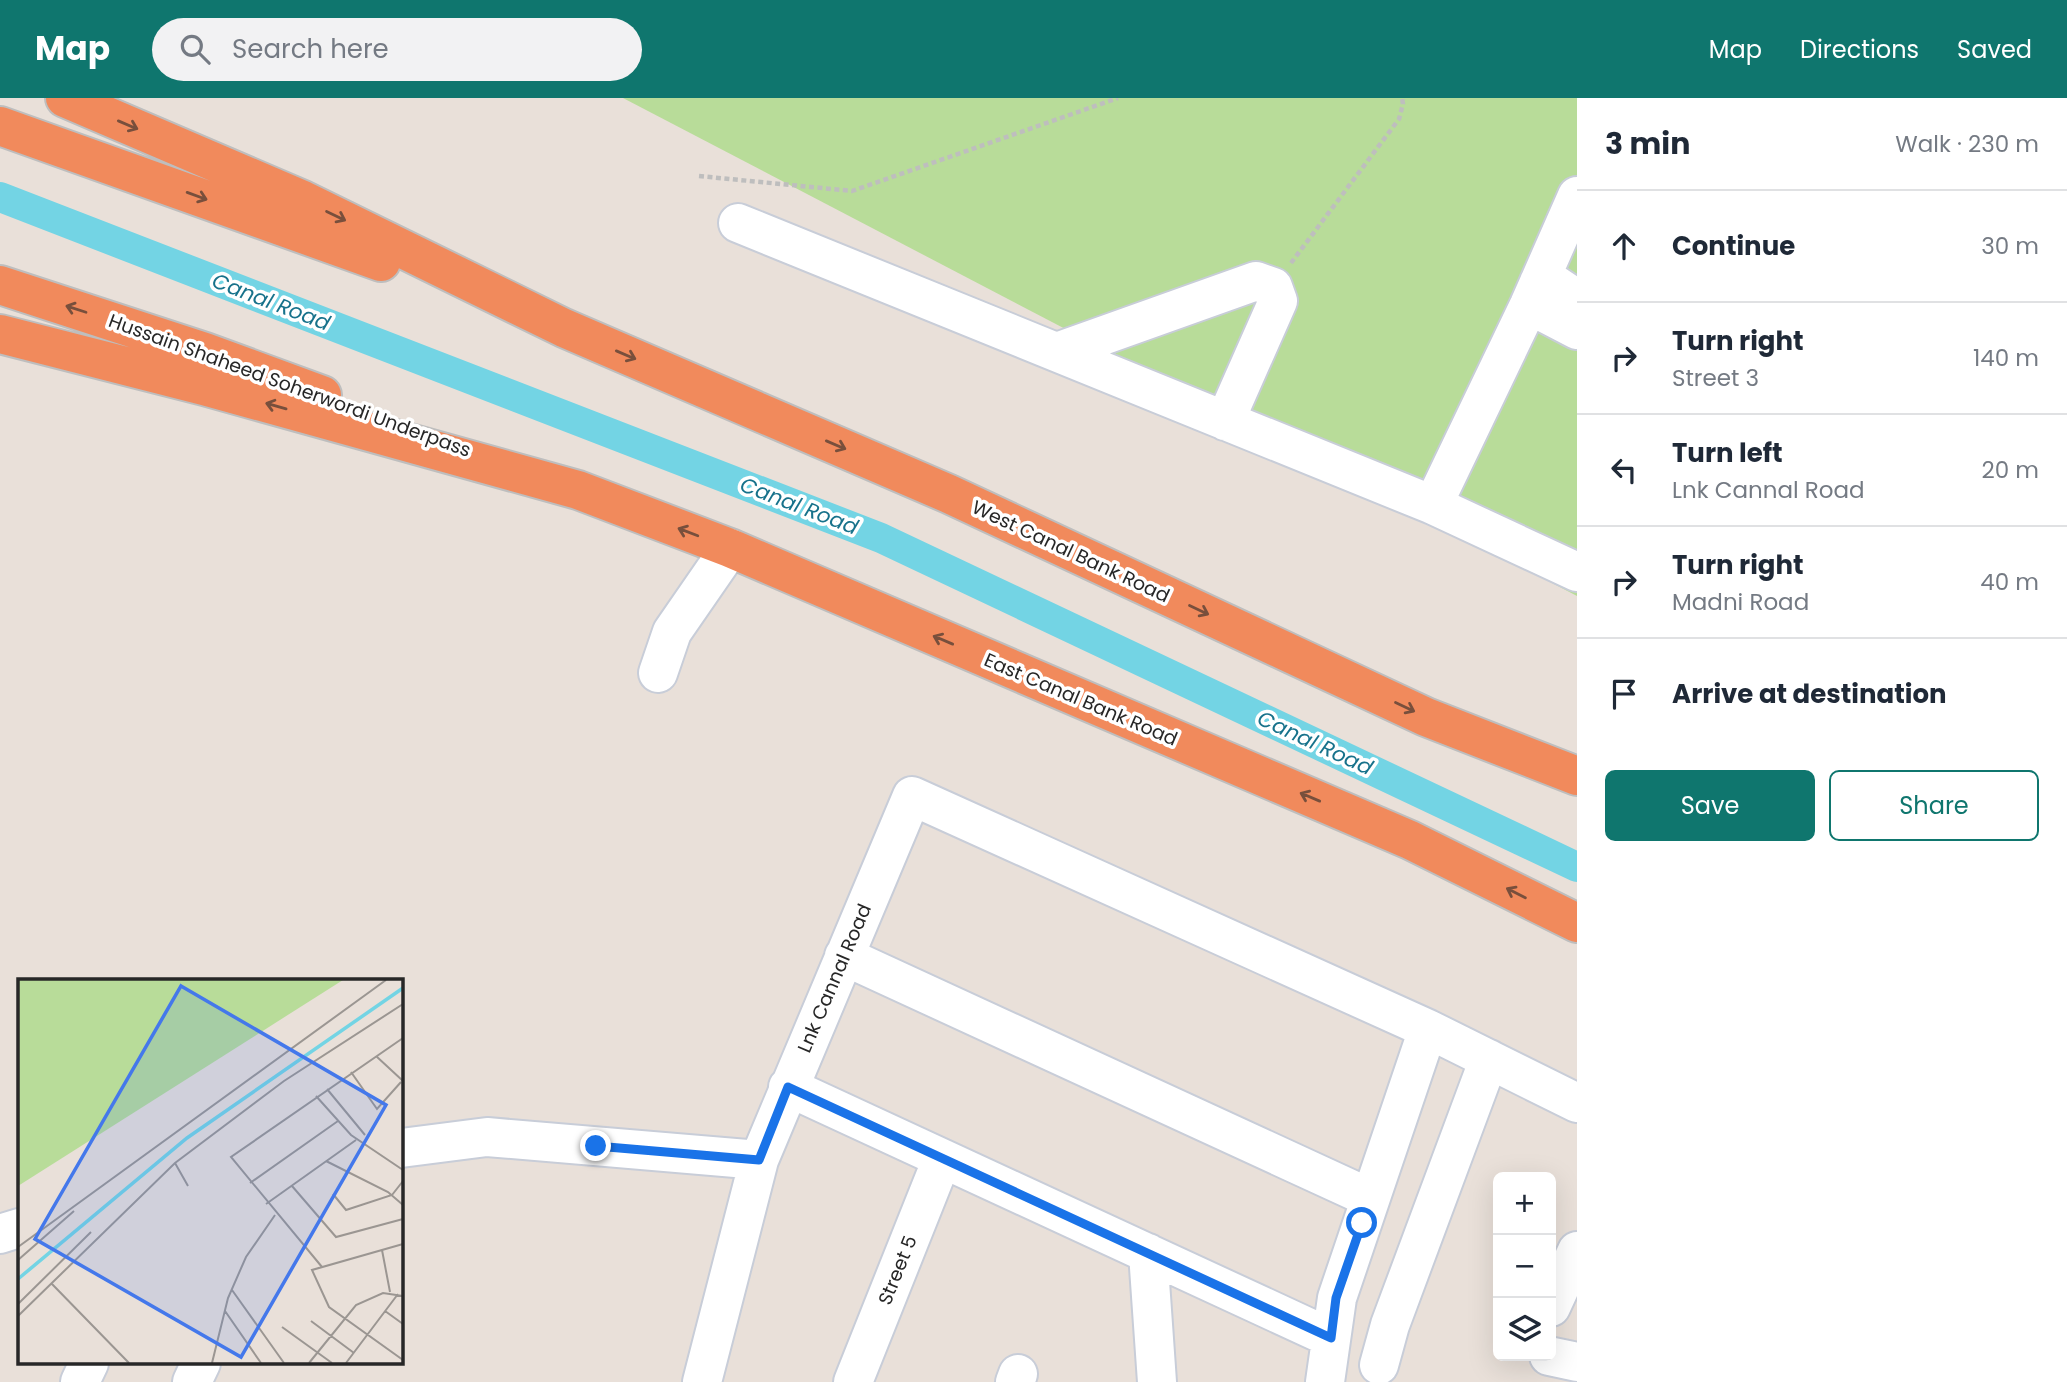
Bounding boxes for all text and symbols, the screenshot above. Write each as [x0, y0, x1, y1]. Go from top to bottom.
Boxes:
search box [152, 18, 642, 81]
text: Map [35, 25, 110, 72]
icon: search [176, 30, 214, 68]
text: Search here [232, 31, 389, 67]
text: Map [1709, 33, 1762, 66]
text: Directions [1800, 33, 1919, 66]
text: Saved [1957, 33, 2032, 66]
one-way arrow [117, 119, 138, 132]
text: 3 min [1605, 122, 1690, 165]
text: Walk · 230 m [1895, 128, 2039, 160]
one-way arrow [186, 191, 208, 203]
one-way arrow [325, 210, 346, 224]
icon: ahead [1605, 227, 1643, 265]
text: Continue [1672, 228, 1795, 264]
text: 30 m [1981, 230, 2039, 262]
water label: Canal Road [208, 266, 335, 338]
one-way arrow [65, 302, 87, 314]
street label: Hussain Shaheed Soherwordi Underpass [105, 307, 475, 464]
text: Turn right [1672, 323, 1804, 359]
icon: right [1605, 339, 1643, 377]
text: 140 m [1973, 342, 2039, 374]
one-way arrow [615, 350, 637, 363]
text: Street 3 [1672, 362, 1759, 394]
one-way arrow [265, 399, 288, 412]
text: Turn left [1672, 435, 1783, 471]
one-way arrow [824, 439, 846, 452]
icon: left [1605, 451, 1643, 489]
text: 20 m [1981, 454, 2039, 486]
water label: Canal Road [736, 470, 863, 542]
text: Lnk Cannal Road [1672, 474, 1865, 506]
street label: West Canal Bank Road [967, 494, 1174, 609]
one-way arrow [678, 525, 700, 537]
text: Turn right [1672, 547, 1804, 583]
icon: right [1605, 563, 1643, 601]
text: 40 m [1980, 566, 2039, 598]
text: Madni Road [1672, 586, 1809, 618]
one-way arrow [1188, 604, 1209, 617]
one-way arrow [933, 633, 954, 646]
street label: East Canal Bank Road [980, 646, 1182, 752]
icon: arrive [1605, 675, 1643, 713]
text: Arrive at destination [1672, 676, 1947, 712]
one-way arrow [1394, 700, 1415, 714]
water label: Canal Road [1253, 703, 1378, 782]
button: Save [1605, 770, 1815, 841]
button: Share [1829, 770, 2039, 841]
one-way arrow [1300, 790, 1321, 803]
one-way arrow [1506, 885, 1527, 899]
street label: Lnk Cannal Road [791, 900, 878, 1057]
inset map [18, 979, 402, 1364]
route end [580, 1130, 611, 1161]
map controls [1493, 1172, 1556, 1361]
button: + [1493, 1172, 1556, 1235]
route start [1346, 1207, 1377, 1238]
street label: Street 5 [871, 1231, 924, 1309]
button: − [1493, 1235, 1556, 1298]
button: layers [1493, 1298, 1556, 1361]

